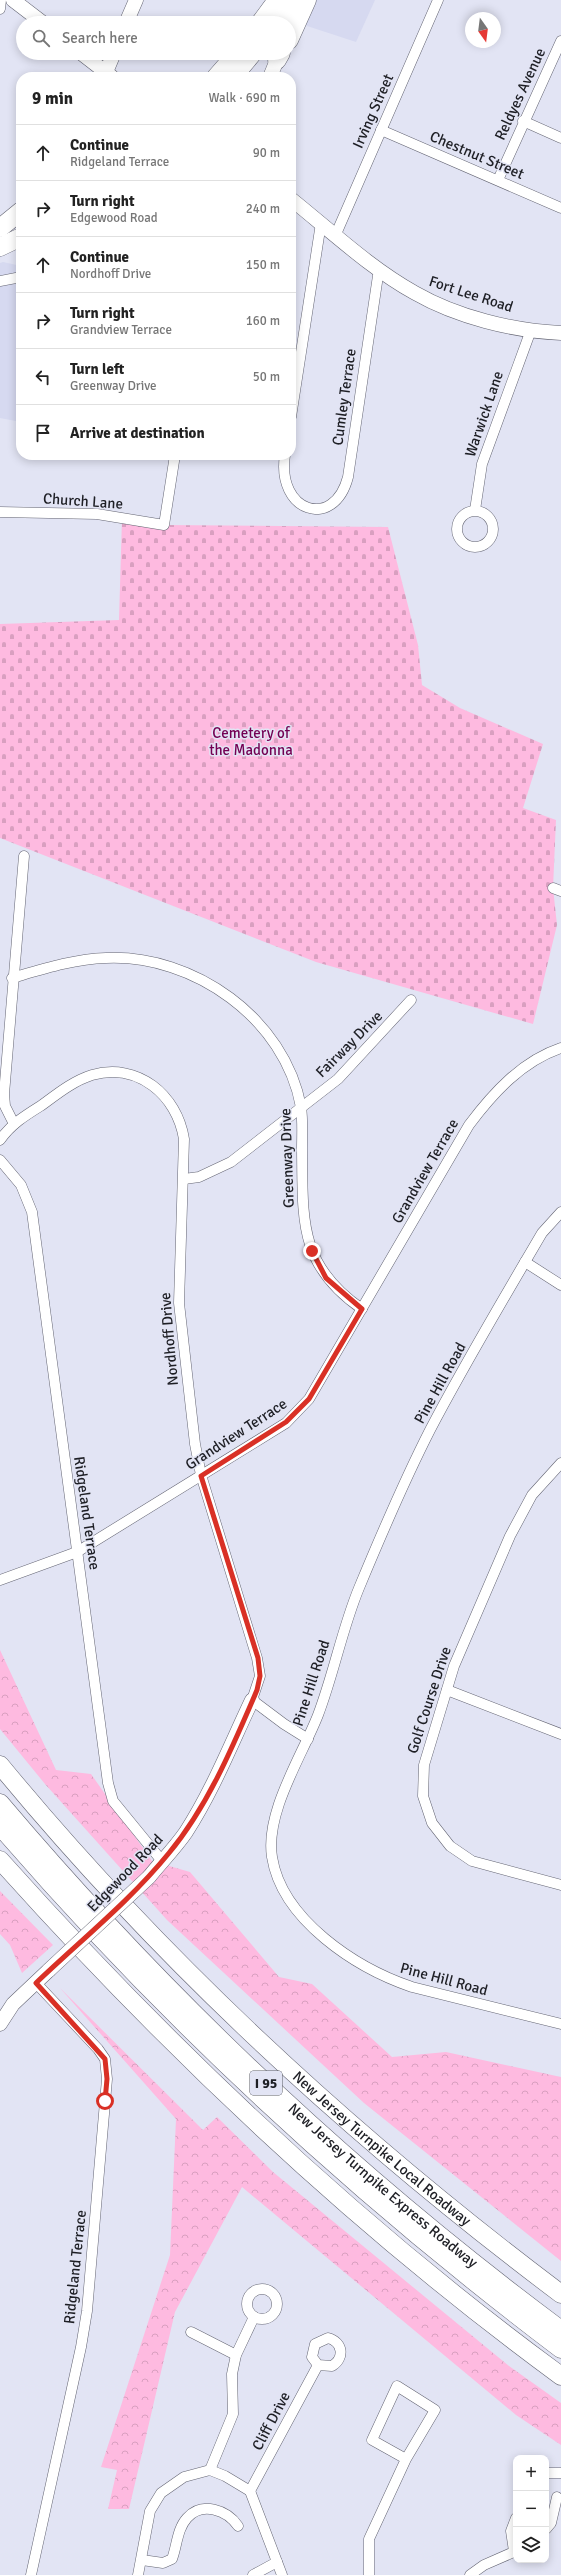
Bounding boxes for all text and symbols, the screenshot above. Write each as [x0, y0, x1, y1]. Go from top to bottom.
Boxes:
north arrow [465, 12, 501, 48]
search box [16, 16, 296, 60]
icon: search [30, 27, 52, 49]
text: Search here [62, 29, 138, 47]
street label: Reldyes Avenue [491, 45, 549, 143]
street label: Irving Street [349, 71, 397, 151]
text: 9 min [32, 88, 73, 109]
text: Walk · 690 m [209, 90, 280, 106]
street label: Chestnut Street [427, 127, 527, 183]
text: Continue [70, 136, 129, 154]
icon: ahead [32, 142, 54, 164]
text: 90 m [253, 145, 280, 161]
text: Ridgeland Terrace [70, 154, 169, 170]
text: Turn right [70, 192, 135, 210]
icon: right [32, 198, 54, 220]
text: 240 m [246, 201, 280, 217]
text: Edgewood Road [70, 210, 158, 226]
text: Continue [70, 248, 129, 266]
icon: ahead [32, 254, 54, 276]
text: 150 m [246, 257, 280, 273]
text: Nordhoff Drive [70, 266, 151, 282]
street label: Fort Lee Road [427, 272, 515, 316]
text: Turn right [70, 304, 135, 322]
icon: right [32, 310, 54, 332]
text: 160 m [246, 313, 280, 329]
text: Grandview Terrace [70, 322, 172, 338]
street label: Cumley Terrace [328, 347, 360, 447]
text: Turn left [70, 360, 124, 378]
icon: left [32, 366, 54, 388]
text: 50 m [253, 369, 280, 385]
street label: Warwick Lane [461, 369, 507, 459]
text: Greenway Drive [70, 378, 157, 394]
icon: arrive [32, 422, 54, 444]
text: Arrive at destination [70, 424, 205, 442]
street label: Church Lane [42, 489, 124, 513]
park label: Cemetery of the Madonna [209, 724, 293, 759]
street label: Fairway Drive [312, 1007, 386, 1081]
street label: Greenway Drive [276, 1108, 298, 1208]
street label: Grandview Terrace [388, 1116, 462, 1226]
route end [303, 1242, 321, 1260]
street label: Nordhoff Drive [156, 1292, 182, 1386]
street label: Pine Hill Road [410, 1339, 470, 1427]
street label: Grandview Terrace [182, 1394, 290, 1474]
street label: Ridgeland Terrace [70, 1455, 104, 1571]
street label: Pine Hill Road [289, 1637, 333, 1728]
street label: Golf Course Drive [403, 1644, 455, 1756]
street label: Edgewood Road [83, 1830, 167, 1916]
street label: Pine Hill Road [398, 1959, 490, 1999]
street label: New Jersey Turnpike Local Roadway [289, 2067, 475, 2230]
road number: I 95 [250, 2071, 282, 2095]
route start [96, 2092, 114, 2110]
street label: New Jersey Turnpike Express Roadway [285, 2099, 481, 2272]
street label: Ridgeland Terrace [60, 2209, 90, 2325]
street label: Cliff Drive [248, 2389, 294, 2453]
map controls [513, 2455, 549, 2563]
button: + [513, 2455, 549, 2491]
button: − [513, 2491, 549, 2527]
button: layers [513, 2527, 549, 2563]

